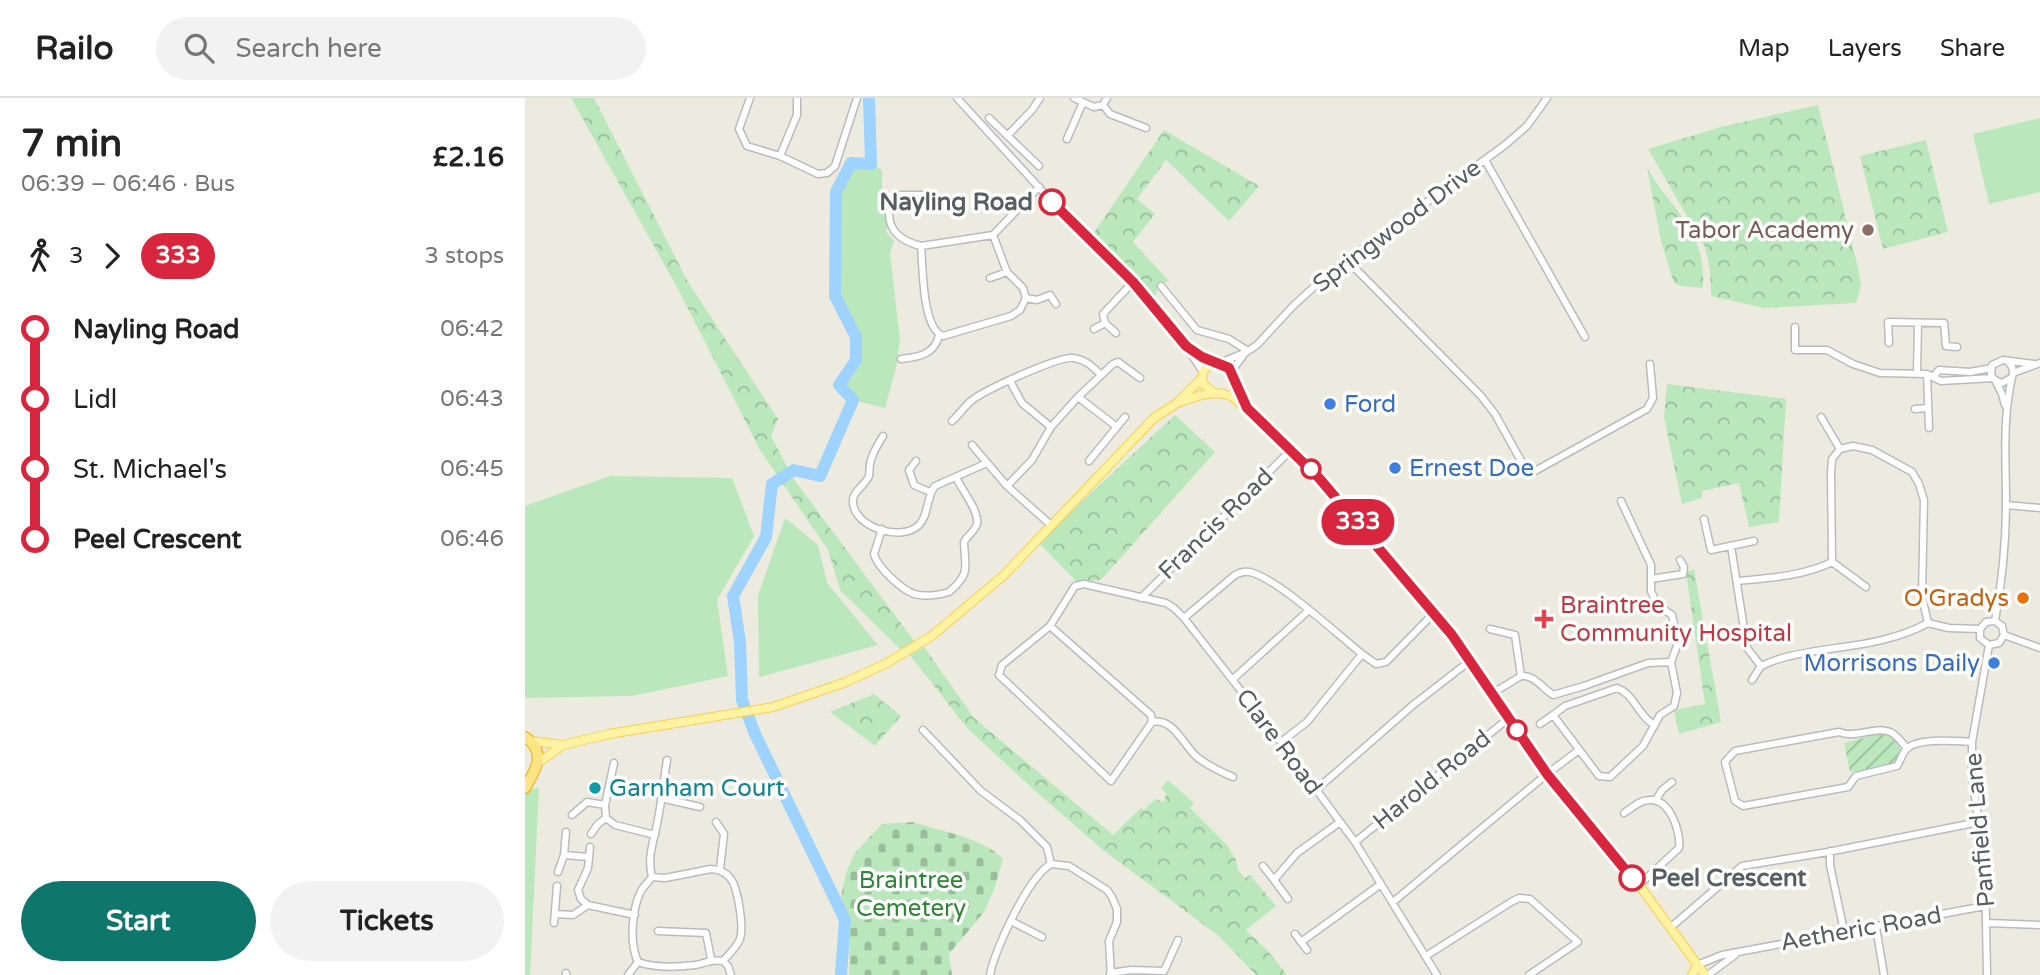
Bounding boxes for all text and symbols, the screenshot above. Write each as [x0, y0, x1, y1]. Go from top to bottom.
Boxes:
search box [156, 17, 646, 80]
text: Railo [35, 29, 114, 68]
icon: search [180, 29, 218, 67]
text: Search here [236, 33, 382, 64]
text: Map [1738, 34, 1790, 63]
text: Layers [1828, 34, 1902, 63]
text: Share [1940, 34, 2005, 63]
text: 7 min [21, 121, 122, 167]
text: £2.16 [433, 142, 504, 173]
street label: Springwood Drive [1307, 153, 1487, 299]
text: 06:39 – 06:46 · Bus [21, 170, 235, 198]
place label: Nayling Road [879, 188, 1033, 217]
marker: Nayling Road [1039, 189, 1065, 215]
place label: Tabor Academy [1675, 216, 1854, 245]
marker: Tabor Academy [1860, 222, 1876, 238]
icon: walk [21, 237, 59, 275]
icon: forward [93, 237, 131, 275]
text: 333 [155, 241, 201, 270]
text: 3 [69, 242, 83, 270]
text: 3 stops [424, 242, 504, 270]
text: Nayling Road [73, 314, 240, 345]
text: 06:42 [440, 315, 504, 343]
text: Lidl [73, 384, 117, 415]
text: 06:43 [440, 385, 504, 413]
place label: Ford [1344, 390, 1396, 419]
marker: Ford [1322, 396, 1338, 412]
text: St. Michael's [73, 454, 227, 485]
place label: Ernest Doe [1409, 454, 1534, 483]
text: 06:45 [440, 455, 504, 483]
unlabelled marker [1301, 459, 1321, 479]
marker: Ernest Doe [1387, 460, 1403, 476]
street label: Francis Road [1153, 462, 1279, 586]
line badge: 333 [1318, 499, 1398, 545]
text: 333 [1335, 507, 1381, 536]
text: Peel Crescent [73, 524, 241, 555]
text: 06:46 [440, 525, 504, 553]
place label: O'Gradys [1904, 584, 2009, 613]
marker: O'Gradys [2015, 590, 2031, 606]
place label: Braintree Community Hospital [1560, 591, 1792, 648]
marker: Braintree Community Hospital [1534, 609, 1554, 629]
place label: Morrisons Daily [1804, 649, 1980, 678]
marker: Morrisons Daily [1986, 655, 2002, 671]
street label: Clare Road [1230, 683, 1328, 801]
unlabelled marker [1507, 720, 1527, 740]
street label: Harold Road [1367, 724, 1497, 836]
street label: Panfield Lane [1959, 752, 2001, 908]
place label: Garnham Court [609, 774, 785, 803]
marker: Garnham Court [587, 780, 603, 796]
place label: Peel Crescent [1651, 864, 1807, 893]
marker: Peel Crescent [1619, 865, 1645, 891]
park label: Braintree Cemetery [856, 866, 966, 923]
button: Start [21, 881, 256, 961]
button: Tickets [270, 881, 504, 961]
street label: Aetheric Road [1778, 901, 1944, 957]

